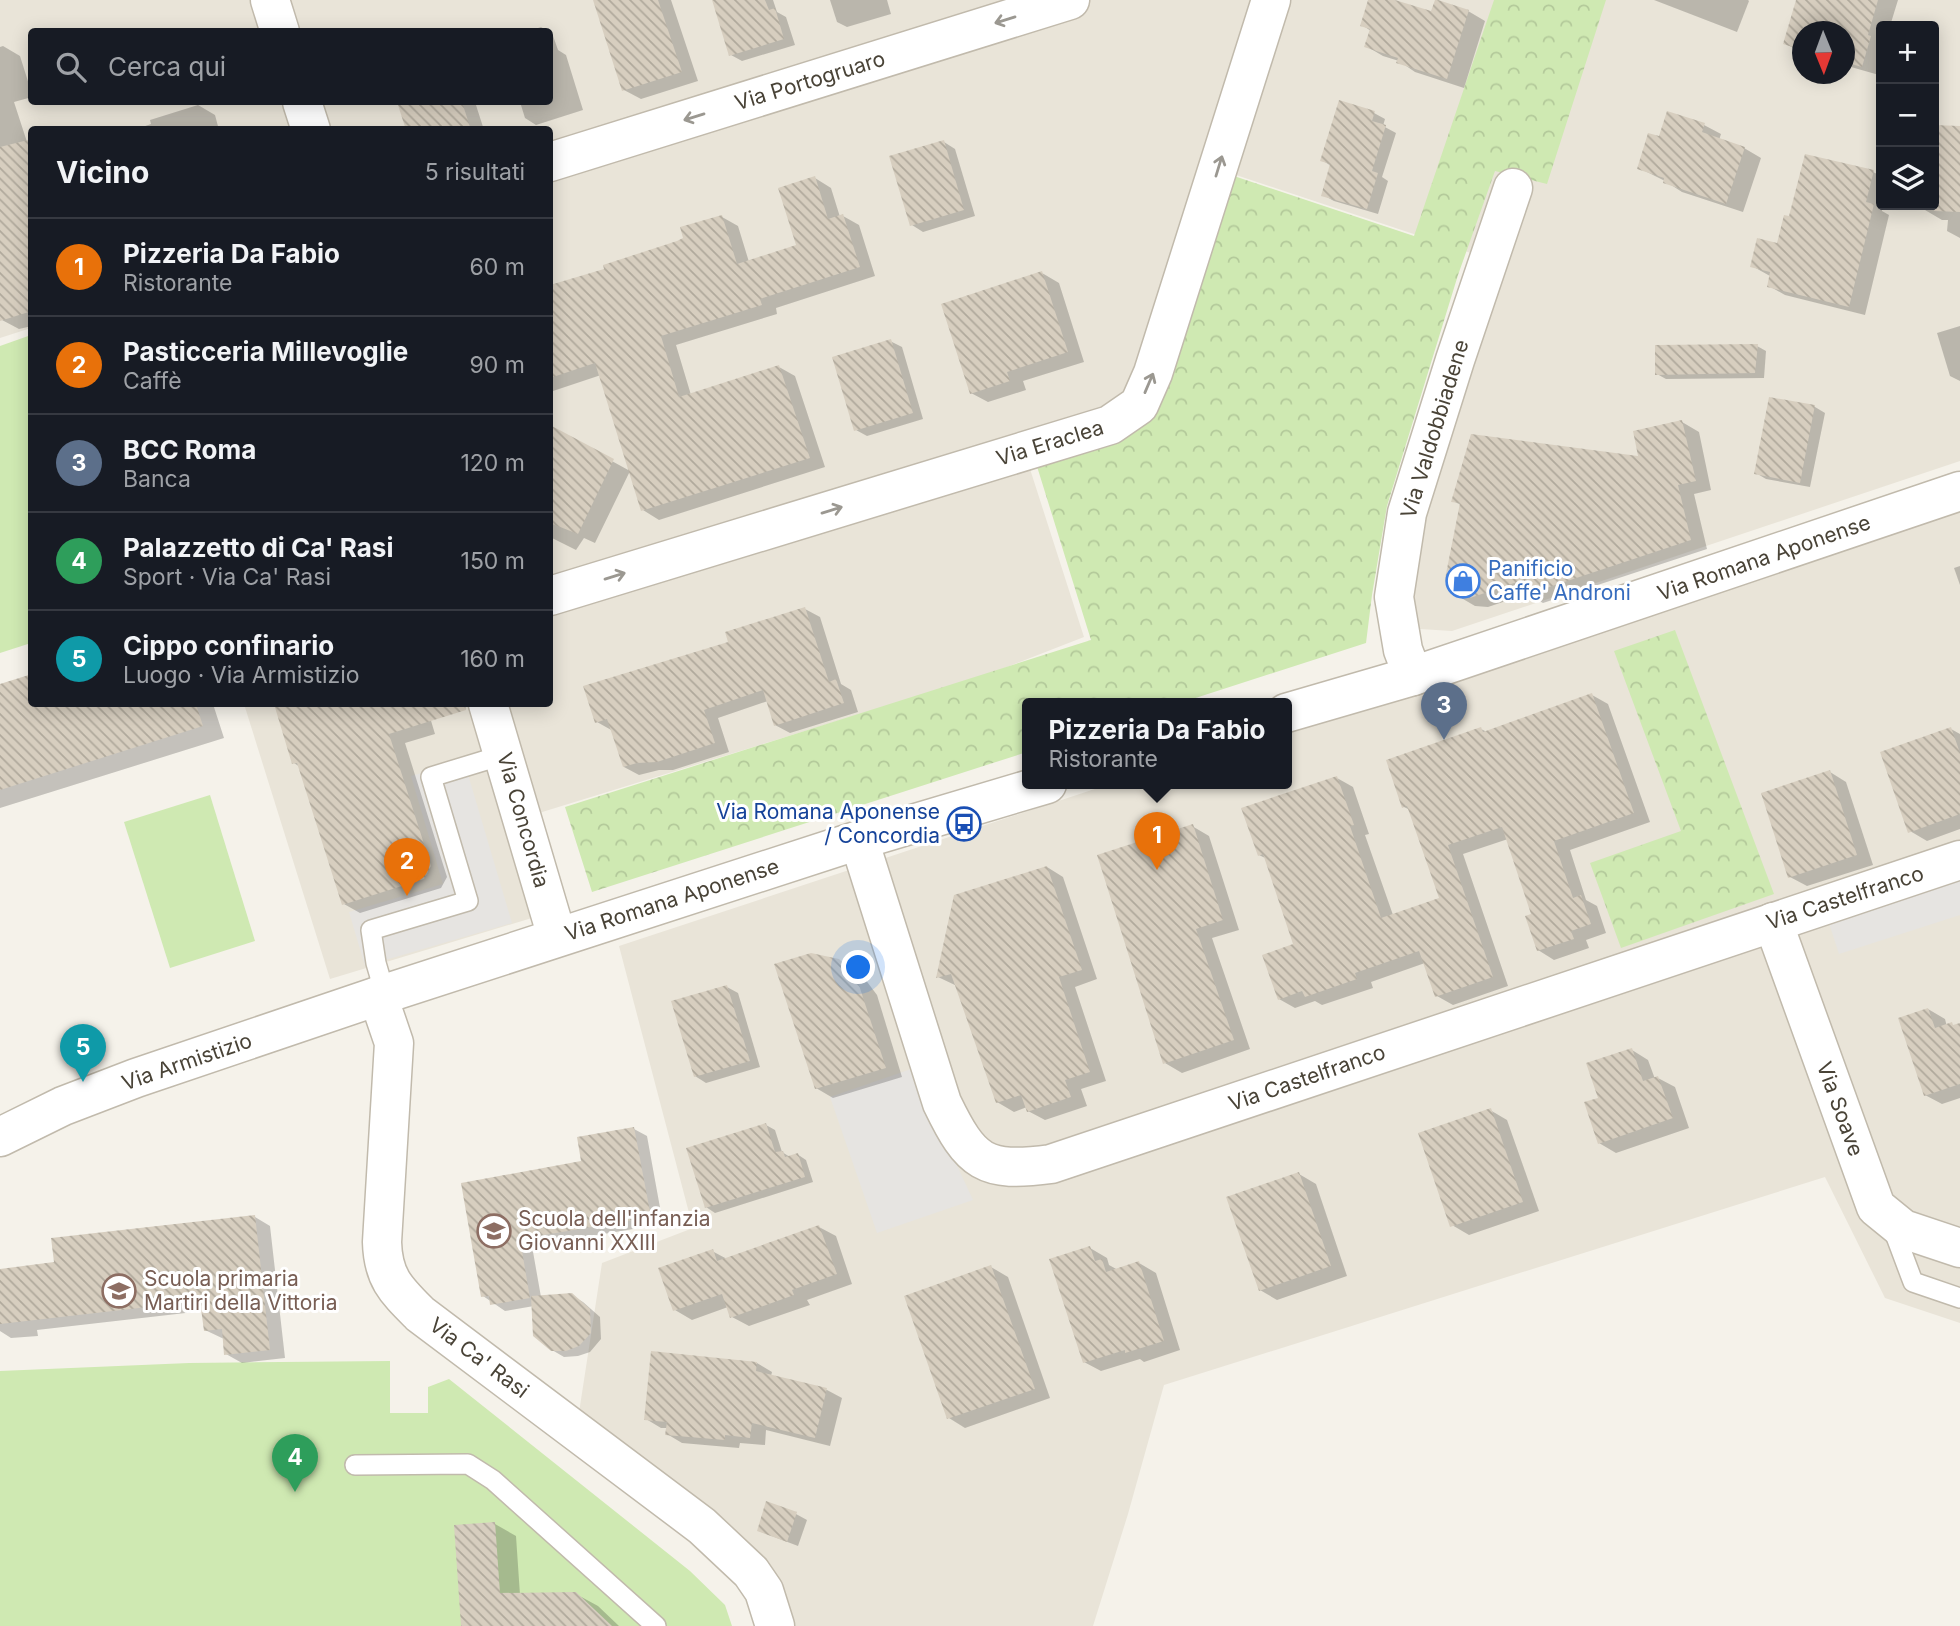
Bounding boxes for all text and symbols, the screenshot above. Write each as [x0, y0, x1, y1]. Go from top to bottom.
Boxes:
one-way arrow [994, 15, 1016, 28]
north arrow [1792, 21, 1855, 84]
map controls [1876, 21, 1939, 210]
button: + [1876, 21, 1939, 84]
search box [28, 28, 553, 105]
street label: Via Portogruaro [732, 46, 888, 115]
icon: search [52, 48, 90, 86]
text: Cerca qui [108, 51, 226, 82]
button: − [1876, 84, 1939, 147]
one-way arrow [684, 112, 706, 124]
button: layers [1876, 147, 1939, 210]
text: Vicino [56, 154, 149, 190]
one-way arrow [1213, 156, 1226, 178]
text: 5 risultati [425, 158, 525, 186]
text: Pizzeria Da Fabio [123, 238, 340, 269]
text: 1 [74, 253, 84, 281]
text: 60 m [470, 253, 525, 281]
text: Ristorante [123, 269, 232, 297]
text: Pasticceria Millevoglie [123, 336, 408, 367]
street label: Via Valdobbiadene [1395, 337, 1474, 521]
text: 2 [72, 351, 86, 379]
text: 90 m [470, 351, 525, 379]
text: Caffè [123, 367, 182, 395]
one-way arrow [1143, 372, 1156, 394]
street label: Via Eraclea [993, 414, 1107, 471]
text: BCC Roma [123, 434, 256, 465]
text: 3 [72, 449, 86, 477]
text: 120 m [460, 449, 525, 477]
text: Banca [123, 465, 191, 493]
one-way arrow [821, 502, 843, 515]
street label: Via Romana Aponense [1654, 509, 1874, 606]
text: Palazzetto di Ca' Rasi [123, 532, 393, 563]
text: 4 [71, 547, 87, 575]
text: 150 m [461, 547, 525, 575]
place label: Panificio Caffe' Androni [1488, 556, 1631, 605]
shop icon: Panificio Caffe' Androni [1444, 562, 1482, 600]
text: Sport · Via Ca' Rasi [123, 563, 331, 591]
one-way arrow [603, 569, 625, 582]
text: Cippo confinario [123, 630, 334, 661]
text: 5 [72, 645, 86, 673]
text: 160 m [460, 645, 525, 673]
text: Luogo · Via Armistizio [123, 661, 360, 689]
pin: 3 [1421, 682, 1467, 740]
popup [1022, 698, 1292, 789]
text: Pizzeria Da Fabio [1048, 714, 1266, 745]
text: Ristorante [1048, 745, 1158, 773]
street label: Via Concordia [492, 749, 555, 890]
place label: Via Romana Aponense / Concordia [716, 799, 940, 848]
bus stop icon: Via Romana Aponense / Concordia [945, 805, 983, 843]
pin: 1 [1134, 812, 1180, 870]
pin: 2 [384, 838, 430, 896]
street label: Via Romana Aponense [562, 853, 782, 946]
street label: Via Castelfranco [1763, 860, 1927, 935]
your location [841, 950, 875, 984]
pin: 5 [60, 1024, 106, 1082]
street label: Via Armistizio [119, 1028, 255, 1095]
street label: Via Castelfranco [1225, 1039, 1388, 1116]
street label: Via Soave [1812, 1058, 1869, 1159]
place label: Scuola dell'infanzia Giovanni XXIII [518, 1206, 710, 1255]
school or university icon: Scuola dell'infanzia Giovanni XXIII [475, 1212, 513, 1250]
place label: Scuola primaria Martiri della Vittoria [144, 1266, 337, 1315]
school or university icon: Scuola primaria Martiri della Vittoria [100, 1272, 138, 1310]
street label: Via Ca' Rasi [425, 1312, 534, 1403]
pin: 4 [272, 1434, 318, 1492]

